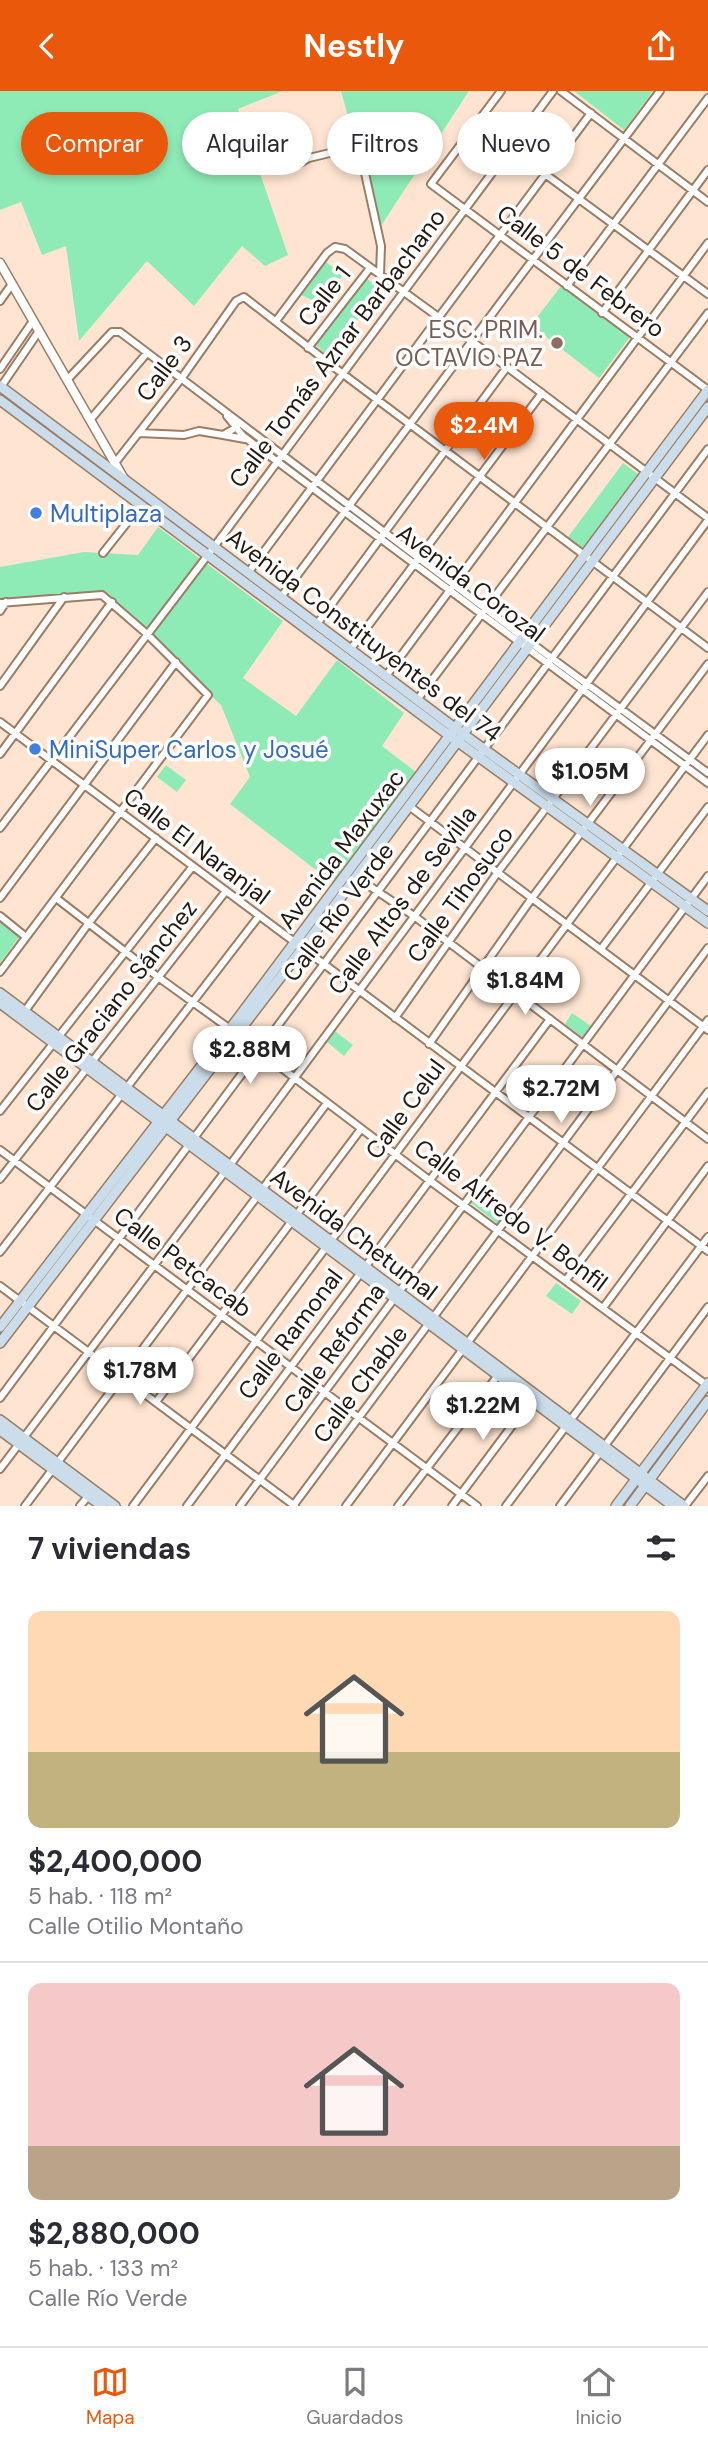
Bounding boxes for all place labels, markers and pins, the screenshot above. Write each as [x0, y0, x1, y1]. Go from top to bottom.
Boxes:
place label: ESC. PRIM. OCTAVIO PAZ [395, 314, 543, 373]
marker: ESC. PRIM. OCTAVIO PAZ [549, 335, 565, 351]
pin: $2.4M [435, 403, 533, 462]
place label: Multiplaza [50, 498, 162, 529]
marker: Multiplaza [28, 505, 44, 521]
place label: MiniSuper Carlos y Josué [49, 734, 329, 765]
marker: MiniSuper Carlos y Josué [27, 741, 43, 757]
pin: $1.05M [533, 749, 647, 808]
pin: $1.84M [468, 957, 582, 1017]
pin: $2.88M [193, 1027, 307, 1086]
pin: $2.72M [504, 1065, 618, 1125]
pin: $1.78M [83, 1347, 197, 1407]
pin: $1.22M [426, 1383, 540, 1442]

